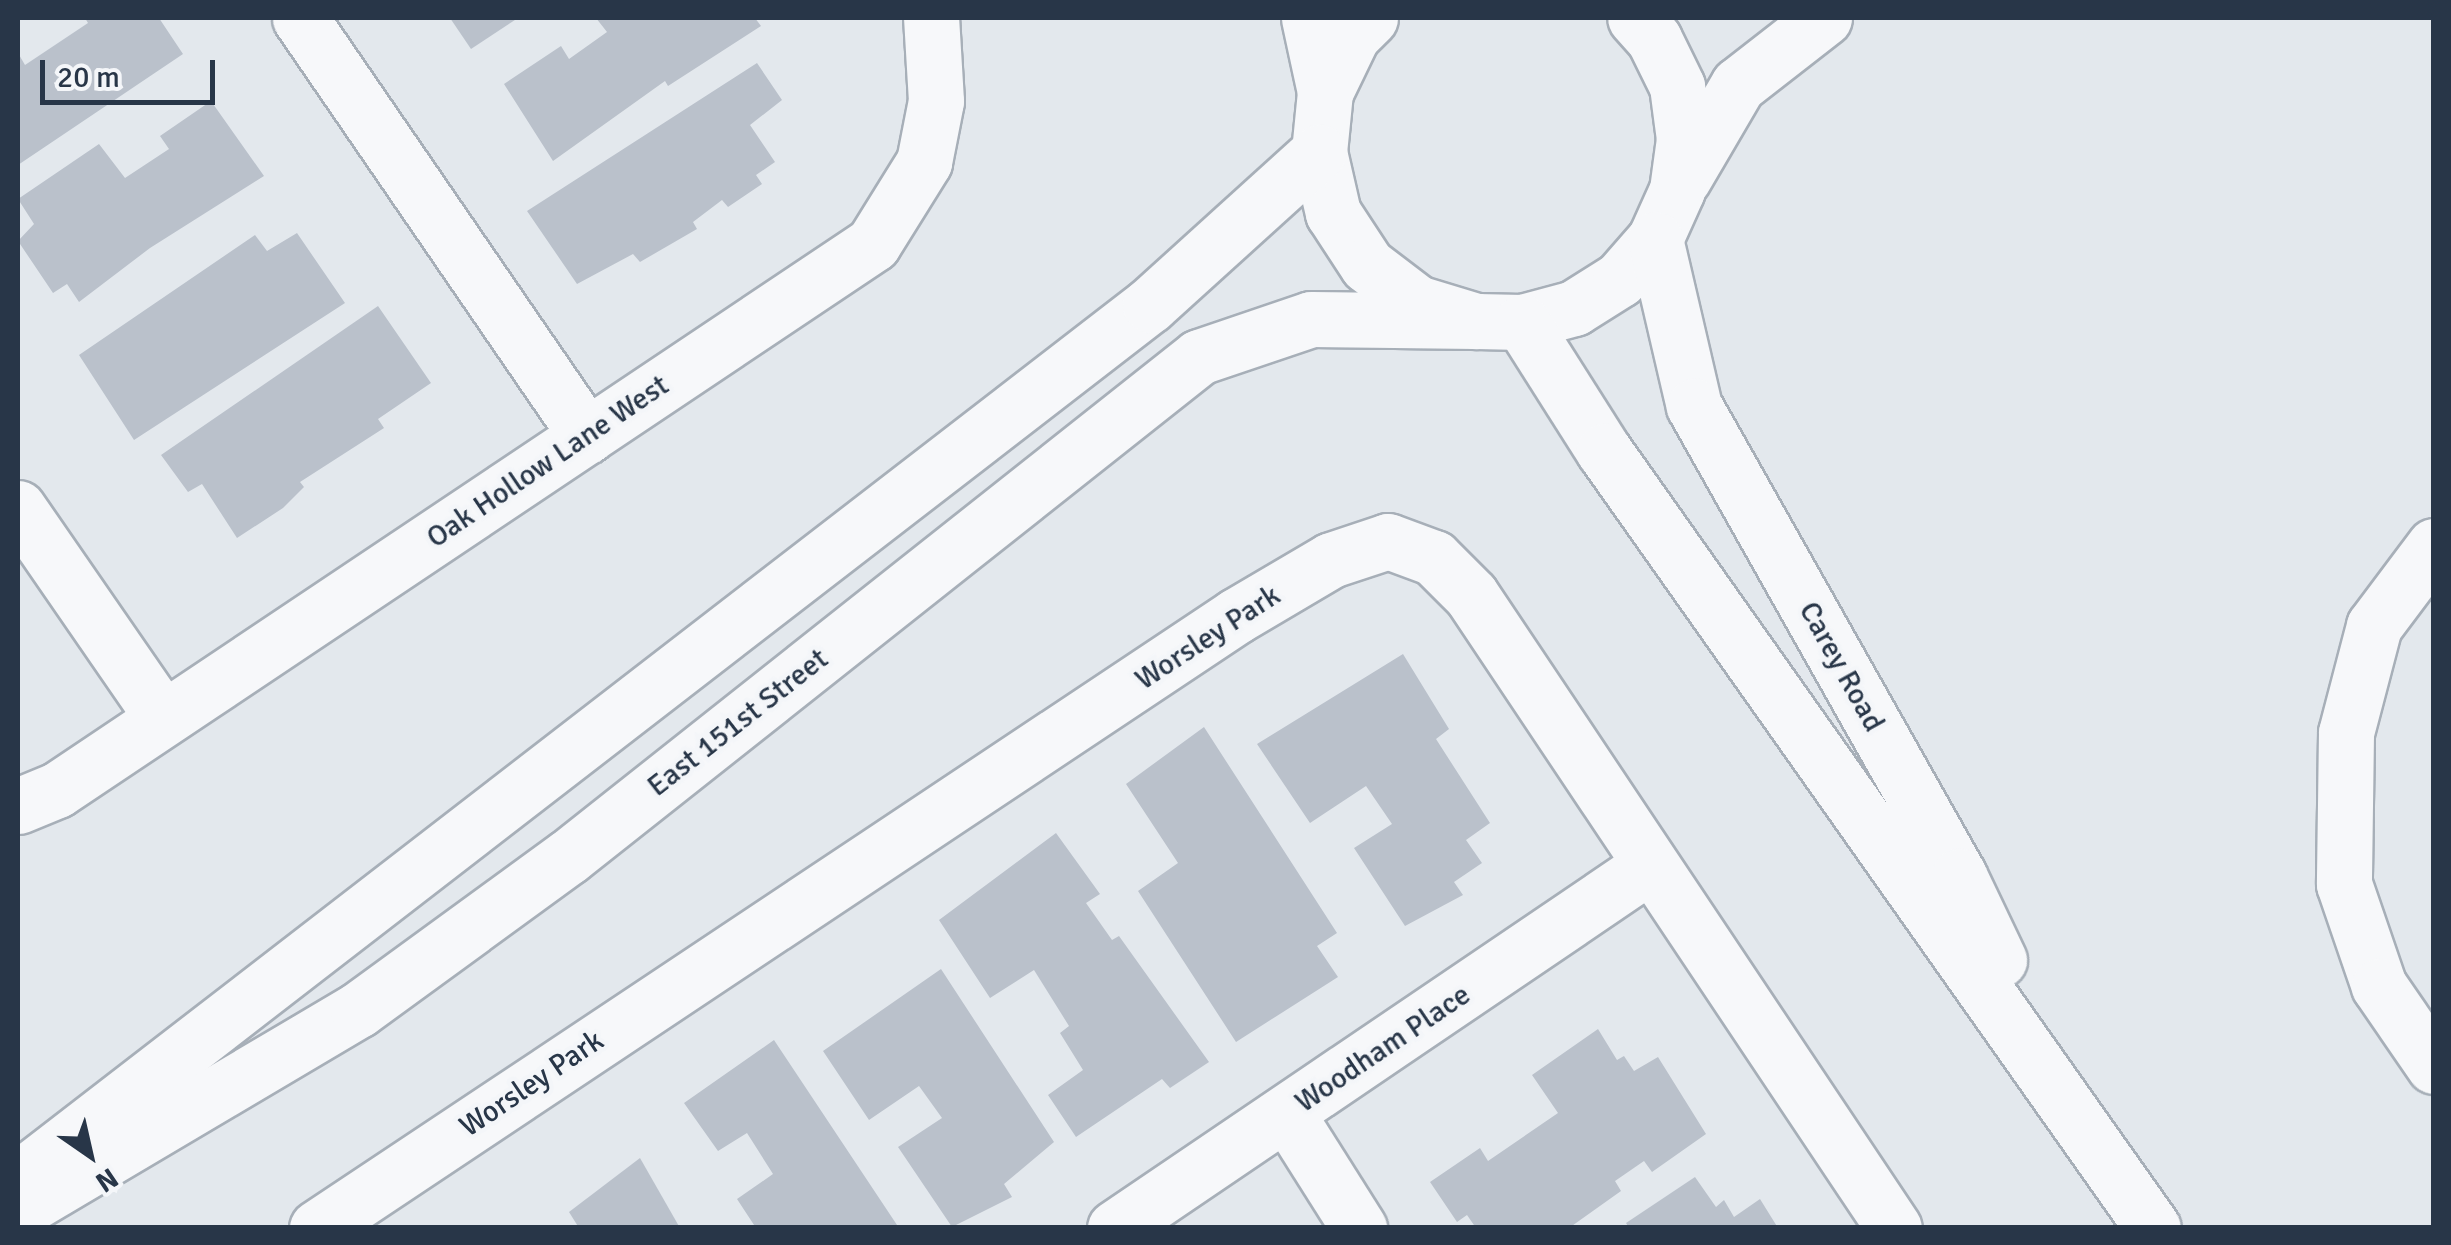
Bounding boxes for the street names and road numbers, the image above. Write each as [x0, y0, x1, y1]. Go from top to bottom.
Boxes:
street label: Oak Hollow Lane West [420, 368, 676, 556]
street label: Worsley Park [1129, 578, 1287, 698]
street label: Carey Road [1791, 596, 1891, 738]
street label: East 151st Street [641, 641, 835, 805]
street label: Woodham Place [1289, 977, 1477, 1121]
street label: Worsley Park [453, 1023, 611, 1145]

